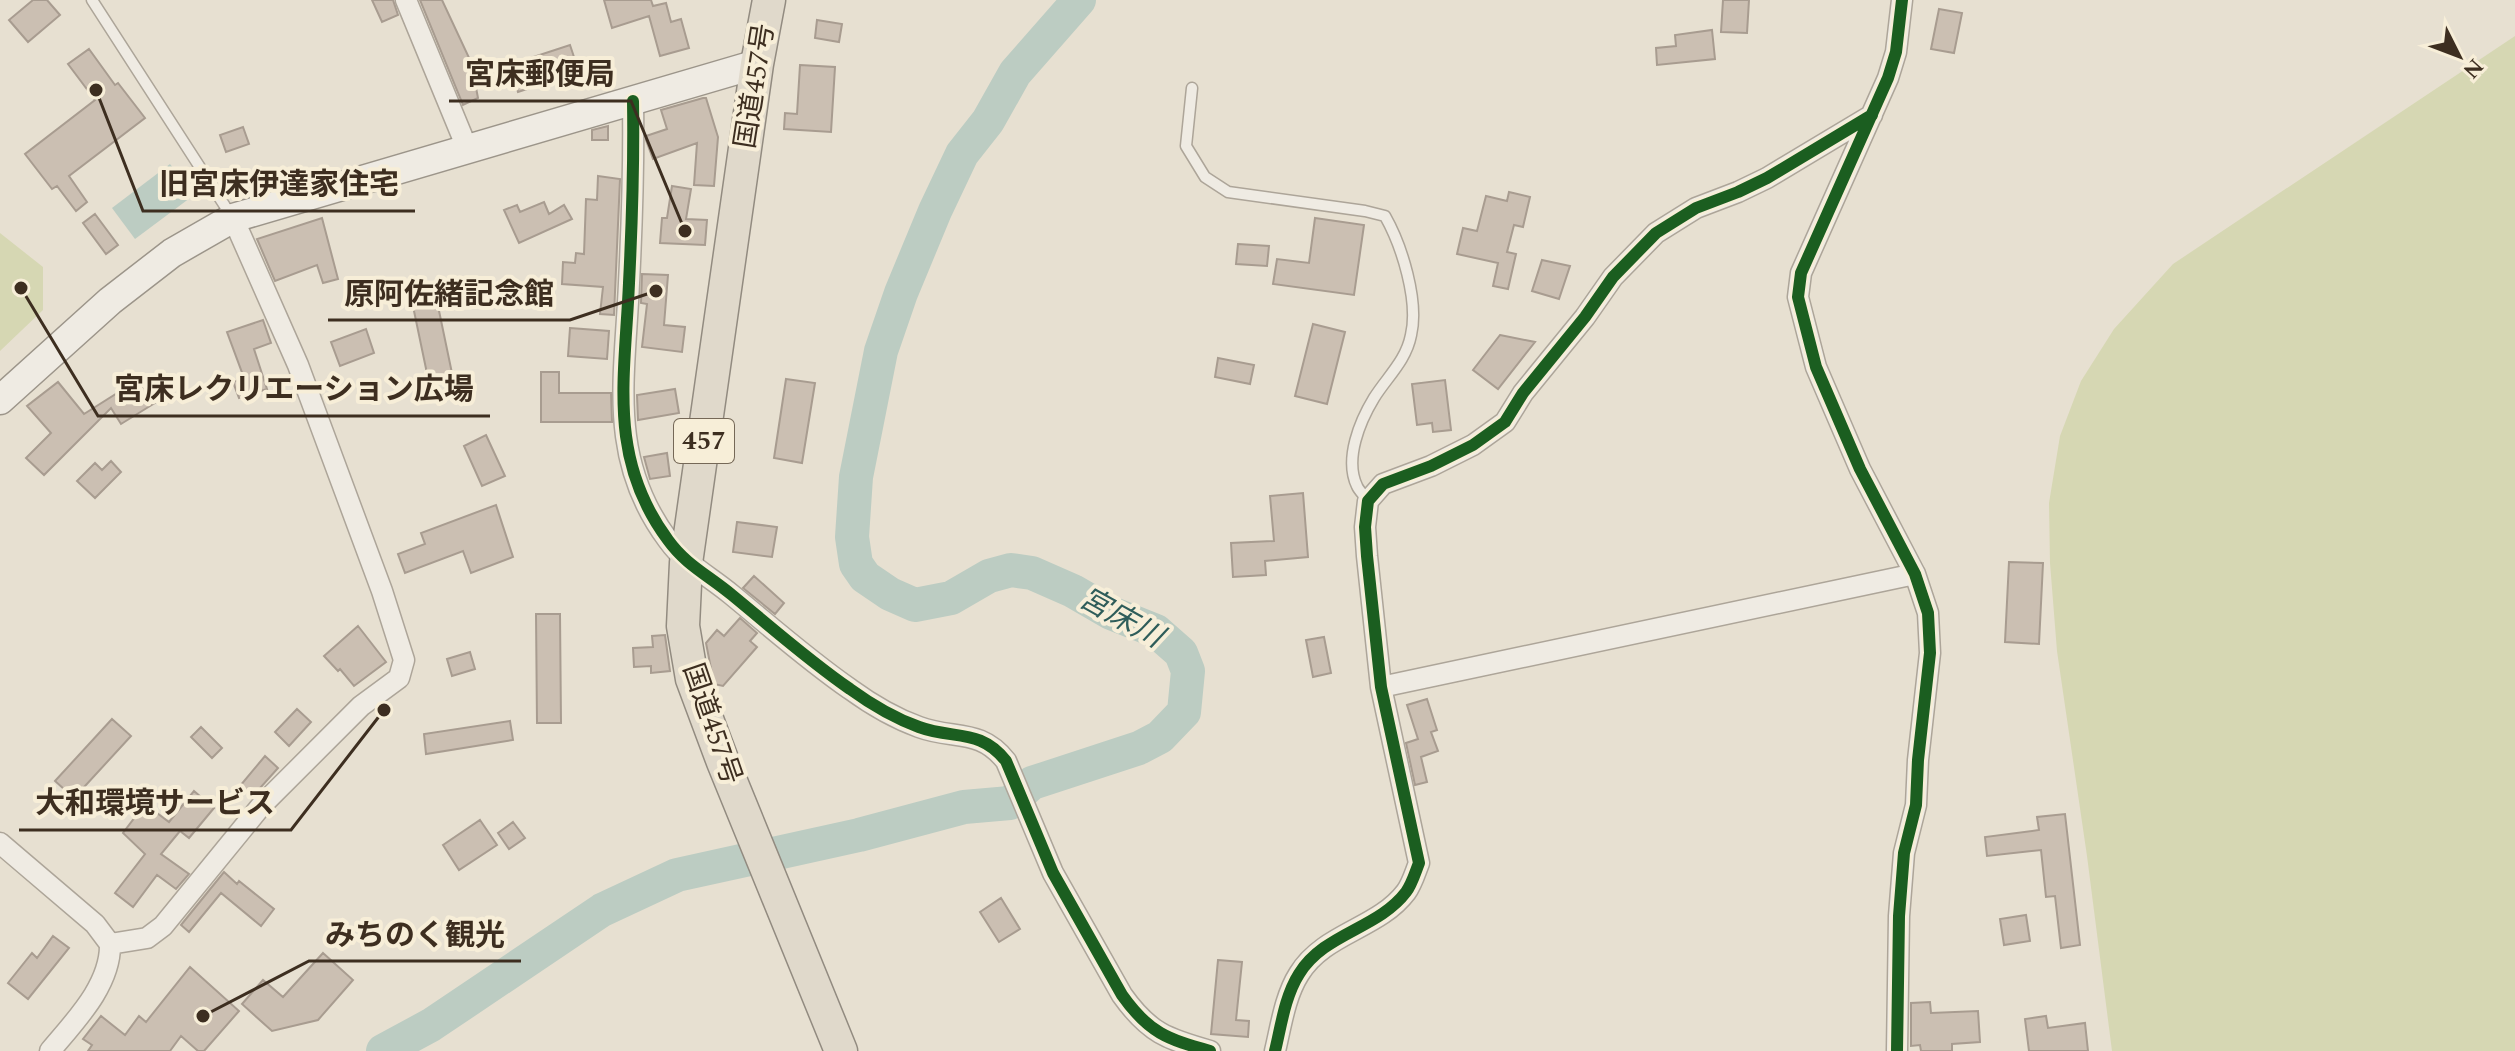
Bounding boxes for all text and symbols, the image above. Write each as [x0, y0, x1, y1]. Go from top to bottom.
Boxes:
north arrow [2419, 16, 2499, 96]
street label: 国道457号 [724, 20, 786, 152]
callout: 宮床郵便局 [449, 47, 631, 101]
text: N [2454, 51, 2491, 86]
text: 宮床郵便局 [465, 52, 615, 98]
callout: 旧宮床伊達家住宅 [143, 157, 415, 211]
text: 旧宮床伊達家住宅 [159, 162, 399, 208]
callout: 原阿佐緒記念館 [328, 266, 570, 320]
text: 原阿佐緒記念館 [344, 272, 554, 318]
callout: 宮床レクリエーション広場 [98, 362, 490, 416]
text: 宮床レクリエーション広場 [114, 367, 474, 413]
road number: 457 [674, 419, 734, 463]
water label: 宮床川 [1070, 576, 1174, 661]
street label: 国道457号 [671, 657, 753, 791]
callout: 大和環境サービス [19, 776, 291, 830]
text: 大和環境サービス [35, 781, 275, 827]
callout: みちのく観光 [309, 907, 521, 961]
text: みちのく観光 [325, 913, 505, 959]

